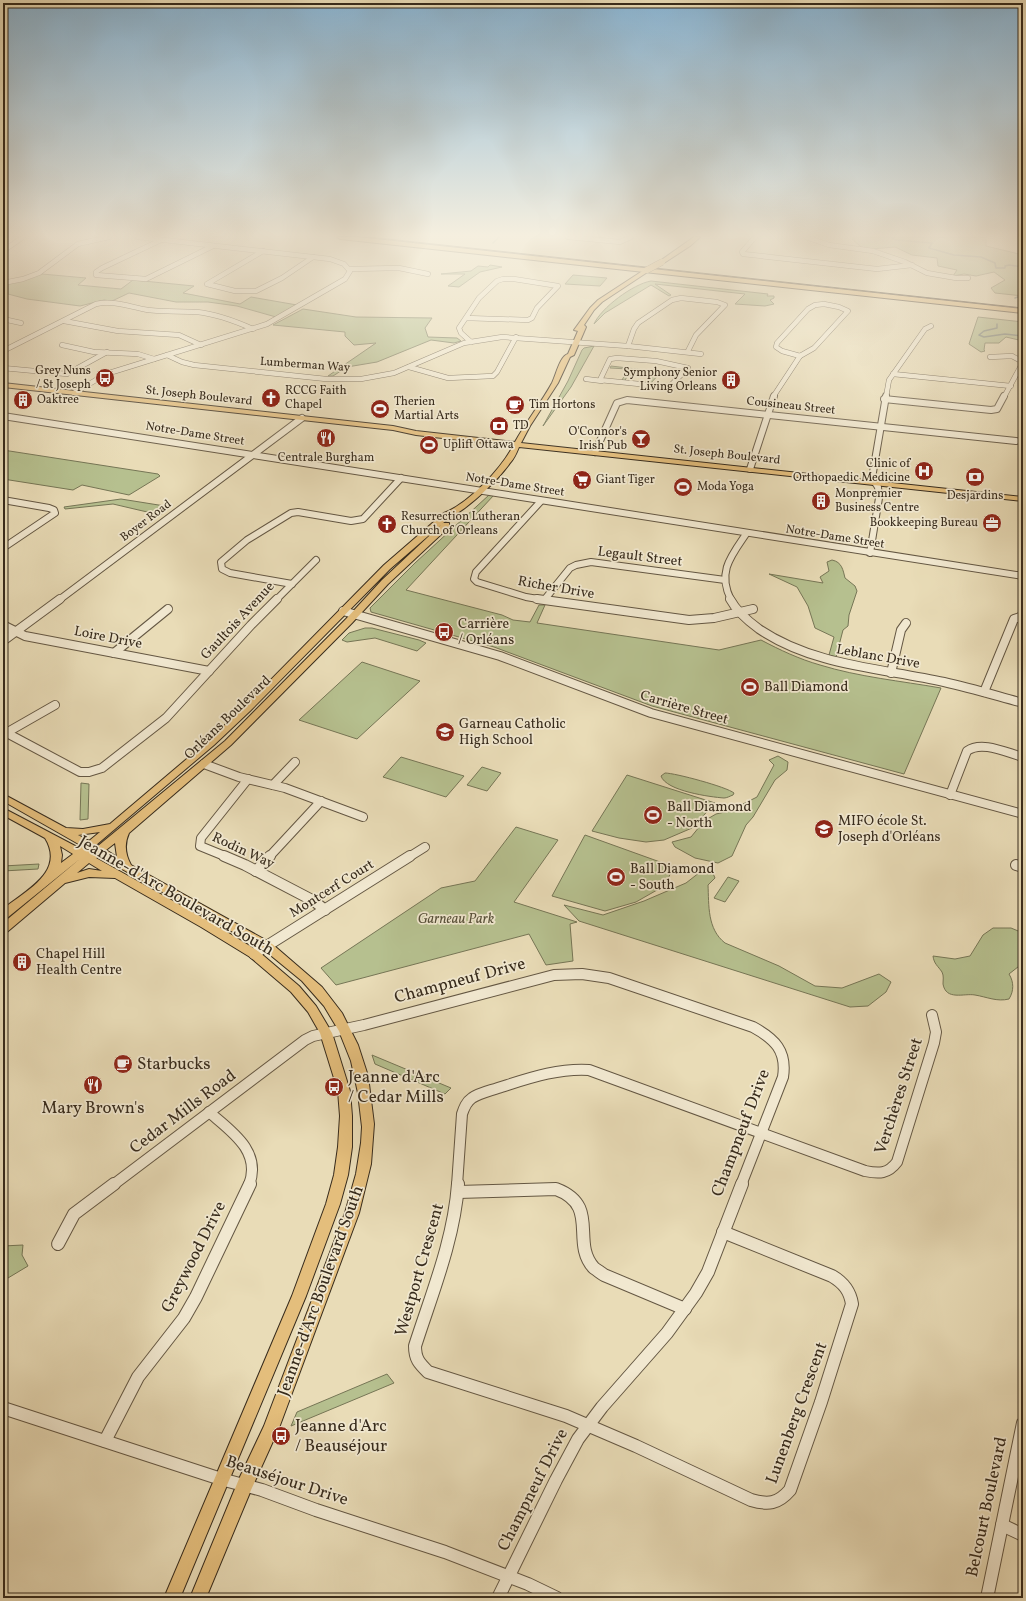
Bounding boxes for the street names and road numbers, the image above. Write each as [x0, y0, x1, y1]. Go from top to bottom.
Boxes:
street label: Lumberman Way [259, 354, 351, 376]
street label: St. Joseph Boulevard [145, 382, 253, 410]
street label: Cousineau Street [746, 393, 836, 419]
street label: Notre-Dame Street [144, 418, 246, 450]
street label: St. Joseph Boulevard [673, 441, 781, 469]
street label: Notre-Dame Street [464, 469, 566, 501]
street label: Boyer Road [117, 496, 175, 546]
street label: Notre-Dame Street [784, 521, 886, 553]
street label: Legault Street [597, 542, 683, 572]
street label: Richer Drive [516, 572, 596, 604]
street label: Gaultois Avenue [197, 578, 279, 664]
street label: Loire Drive [72, 622, 144, 654]
street label: Leblanc Drive [835, 640, 922, 674]
street label: Orléans Boulevard [180, 672, 276, 764]
street label: Carrière Street [638, 686, 730, 730]
street label: Rodin Way [209, 828, 278, 874]
street label: Jeanne-d'Arc Boulevard South [74, 830, 278, 962]
street label: Montcerf Court [286, 855, 378, 923]
street label: Champneuf Drive [392, 952, 528, 1010]
street label: Verchères Street [869, 1035, 929, 1157]
street label: Cedar Mills Road [125, 1064, 241, 1160]
street label: Champneuf Drive [706, 1066, 776, 1200]
street label: Jeanne-d'Arc Boulevard South [272, 1182, 370, 1400]
street label: Greywood Drive [156, 1197, 232, 1317]
street label: Westport Crescent [390, 1201, 450, 1339]
street label: Lunenberg Crescent [761, 1339, 833, 1487]
street label: Champneuf Drive [492, 1425, 574, 1555]
street label: Belcourt Boulevard [961, 1435, 1013, 1579]
street label: Beauséjour Drive [223, 1450, 351, 1512]

